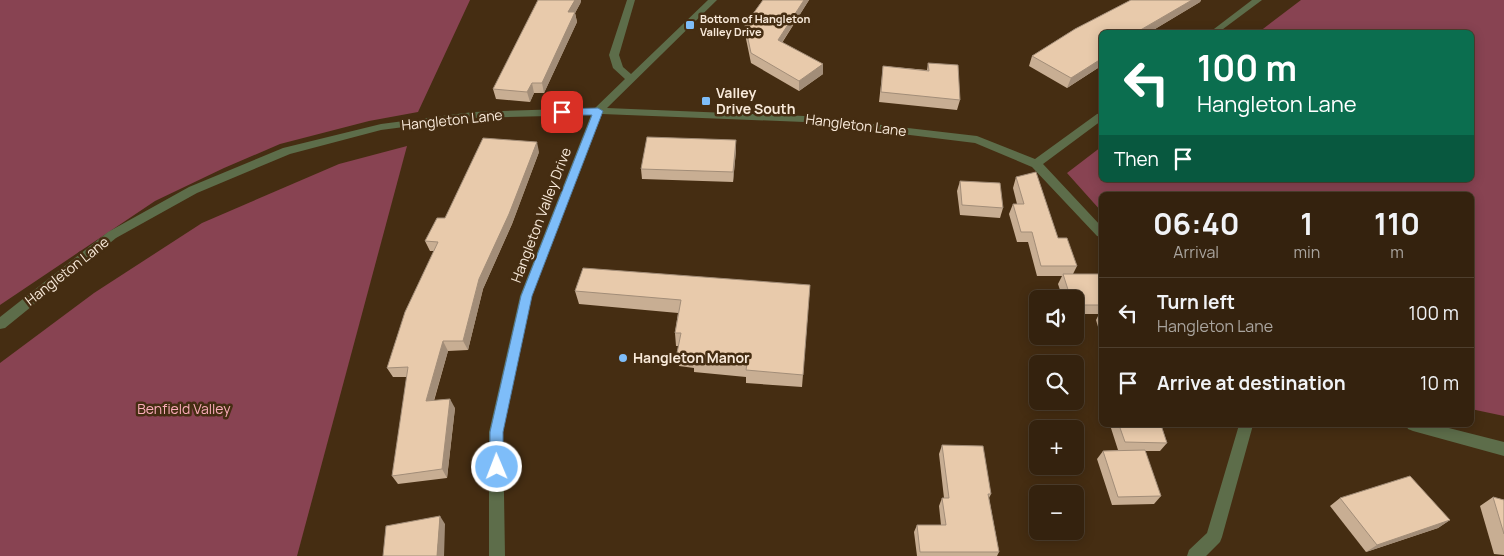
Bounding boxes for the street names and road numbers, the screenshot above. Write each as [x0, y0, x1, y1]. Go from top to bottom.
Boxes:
street label: Hangleton Lane [400, 105, 503, 134]
street label: Hangleton Lane [805, 109, 908, 140]
street label: Hangleton Valley Drive [506, 145, 575, 285]
street label: Hangleton Lane [21, 232, 113, 309]

